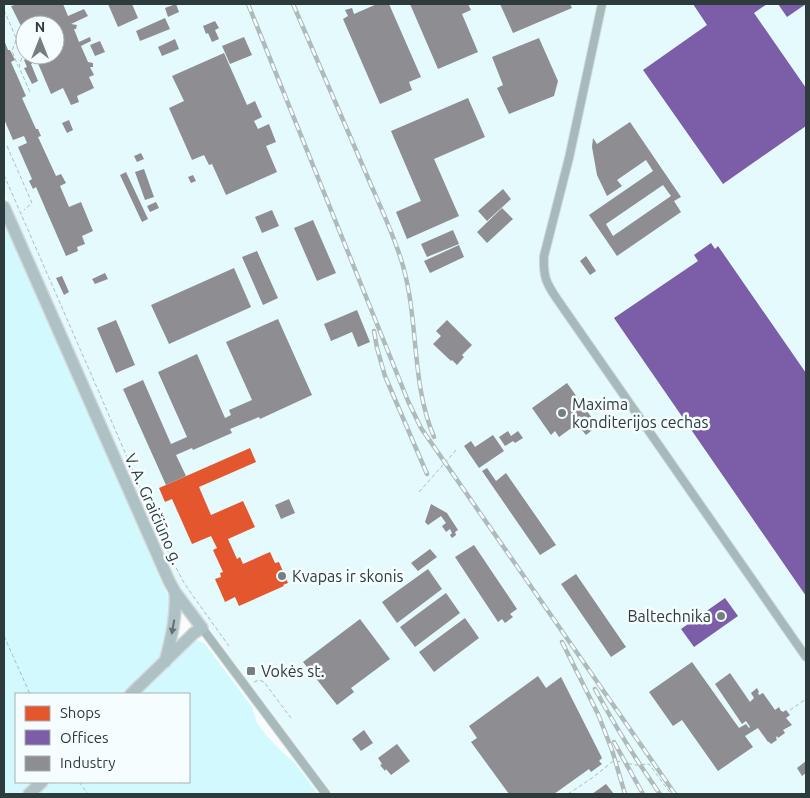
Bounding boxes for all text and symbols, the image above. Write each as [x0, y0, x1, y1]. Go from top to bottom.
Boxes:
north arrow [15, 15, 65, 65]
text: N [35, 19, 45, 35]
place label: Maxima konditerijos cechas [572, 395, 708, 431]
marker: Maxima konditerijos cechas [556, 407, 568, 419]
street label: V. A. Graičiūno g. [121, 451, 187, 567]
place label: Kvapas ir skonis [292, 567, 404, 585]
marker: Kvapas ir skonis [276, 570, 288, 582]
place label: Baltechnika [627, 607, 711, 625]
marker: Baltechnika [715, 610, 727, 622]
one-way arrow [169, 620, 177, 635]
place label: Vokės st. [261, 662, 325, 680]
marker: Vokės st. [245, 665, 257, 677]
legend [15, 693, 190, 783]
text: Shops [60, 704, 101, 721]
text: Offices [60, 729, 108, 746]
text: Industry [60, 754, 115, 771]

